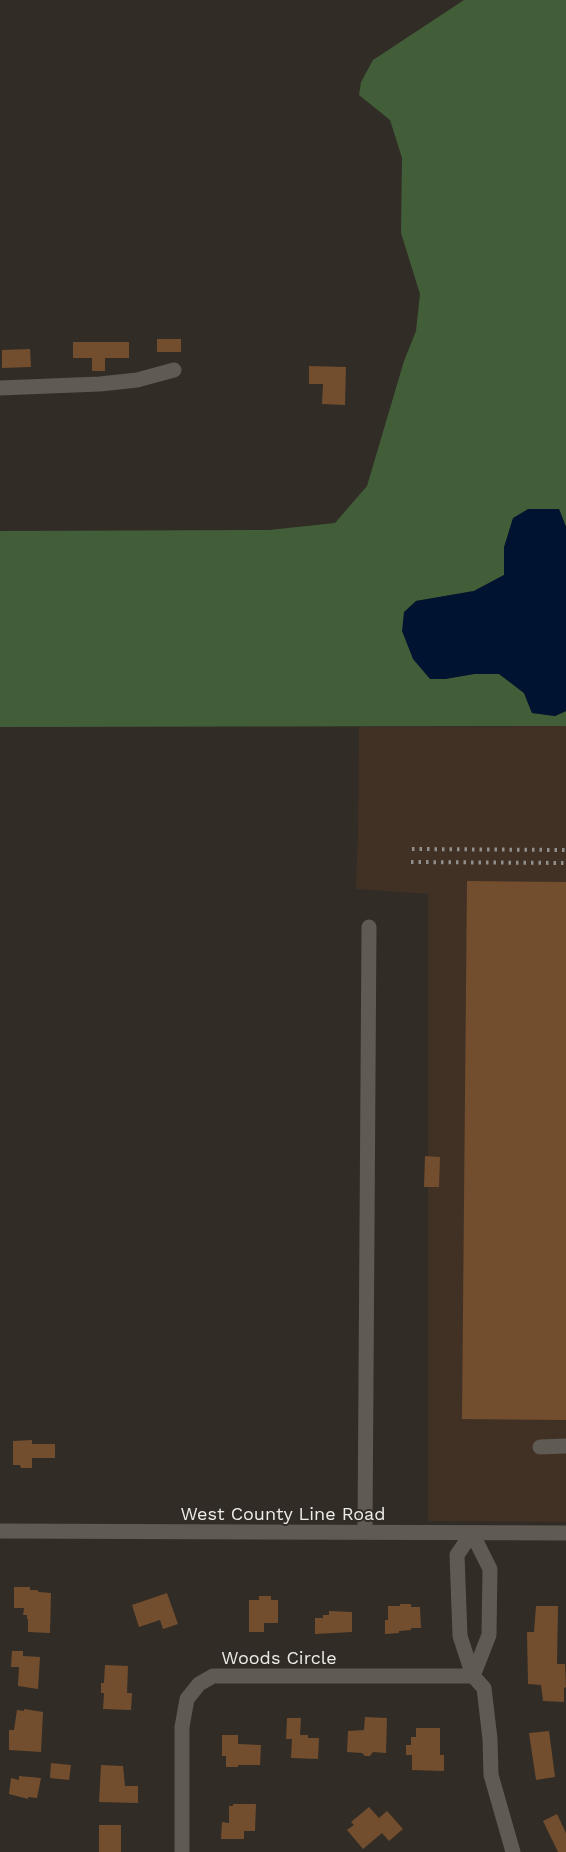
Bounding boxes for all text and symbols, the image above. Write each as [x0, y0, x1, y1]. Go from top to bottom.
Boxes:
street label: West County Line Road [180, 1503, 386, 1524]
street label: Woods Circle [221, 1647, 337, 1668]

